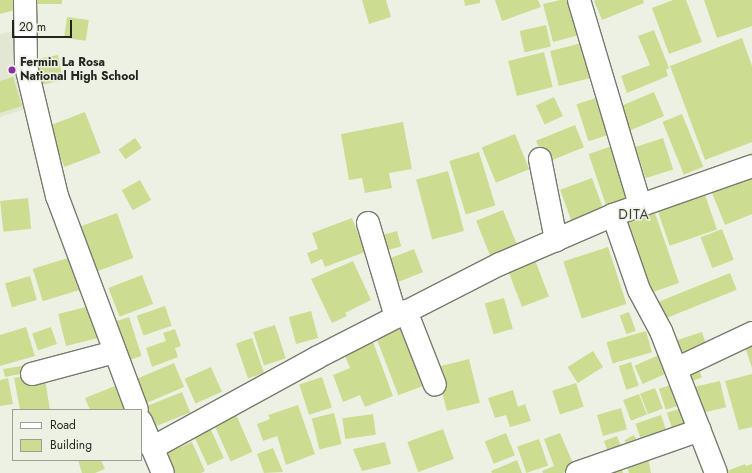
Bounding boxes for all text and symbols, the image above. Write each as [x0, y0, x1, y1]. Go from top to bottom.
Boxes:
scale bar [14, 12, 74, 38]
text: 20 m [19, 18, 46, 36]
place label: Fermin La Rosa National High School [20, 56, 139, 84]
marker: Fermin La Rosa National High School [7, 65, 17, 75]
district label: DITA [618, 206, 650, 222]
legend [12, 409, 142, 461]
text: Road [50, 416, 76, 434]
text: Building [50, 436, 92, 454]

